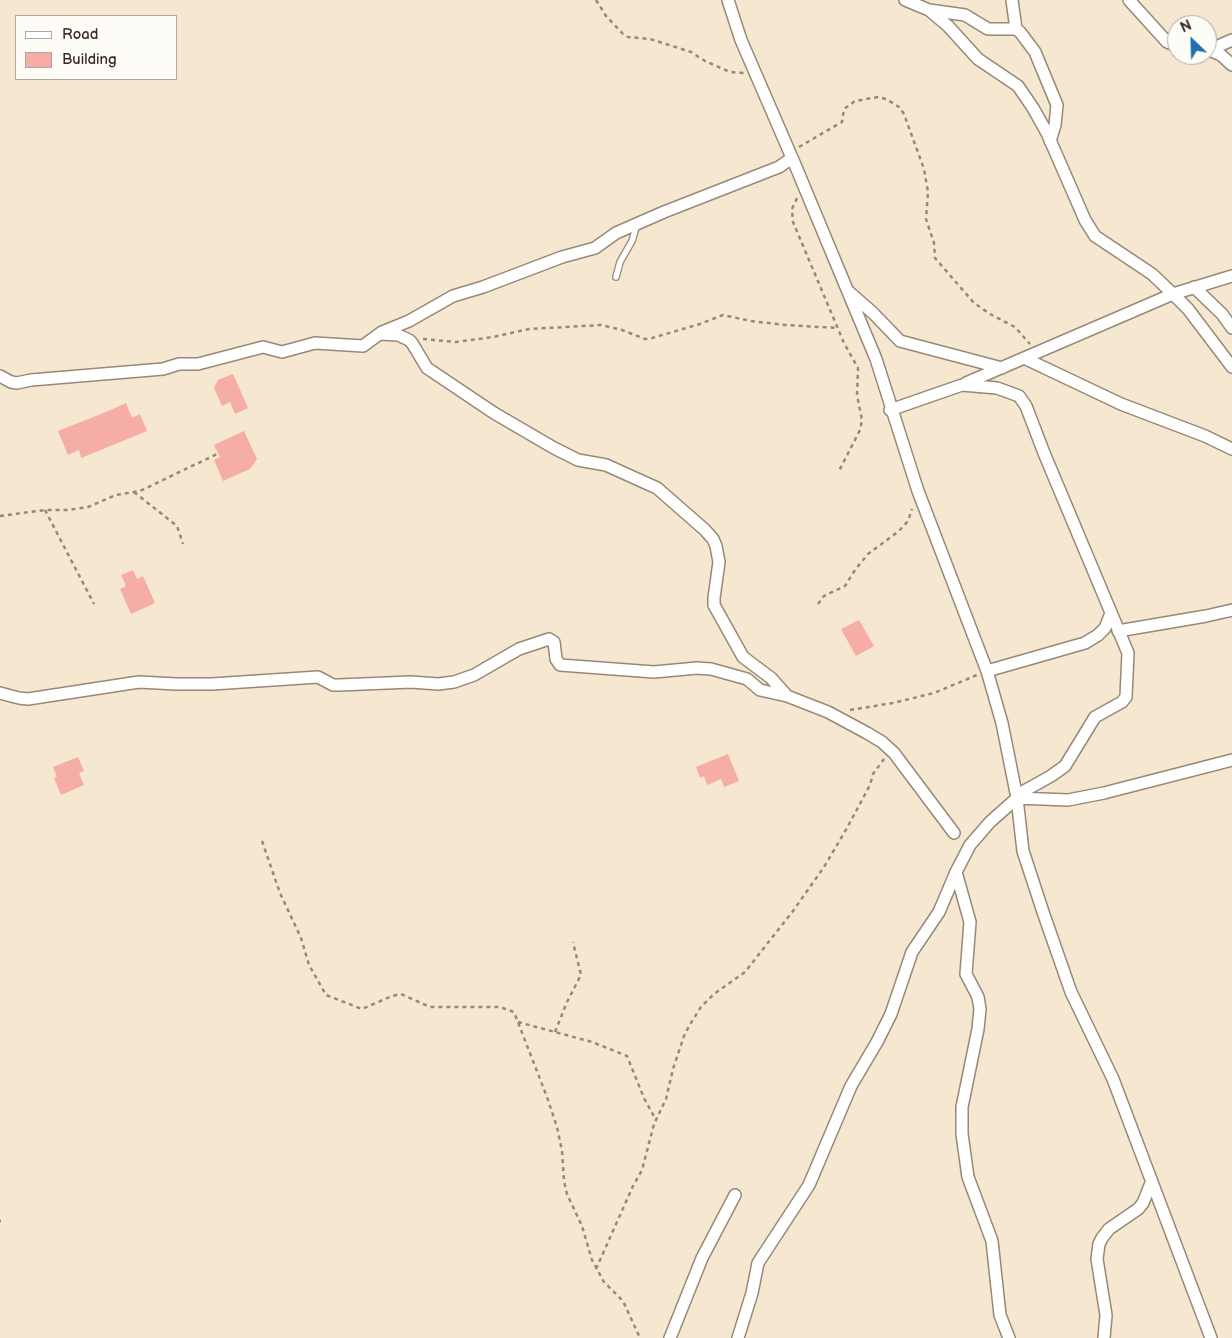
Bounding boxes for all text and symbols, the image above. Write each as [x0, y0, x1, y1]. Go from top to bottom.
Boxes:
legend [15, 15, 178, 80]
north arrow [1167, 15, 1217, 65]
text: N [1178, 17, 1194, 37]
text: Road [62, 25, 98, 44]
text: Building [62, 50, 117, 69]

